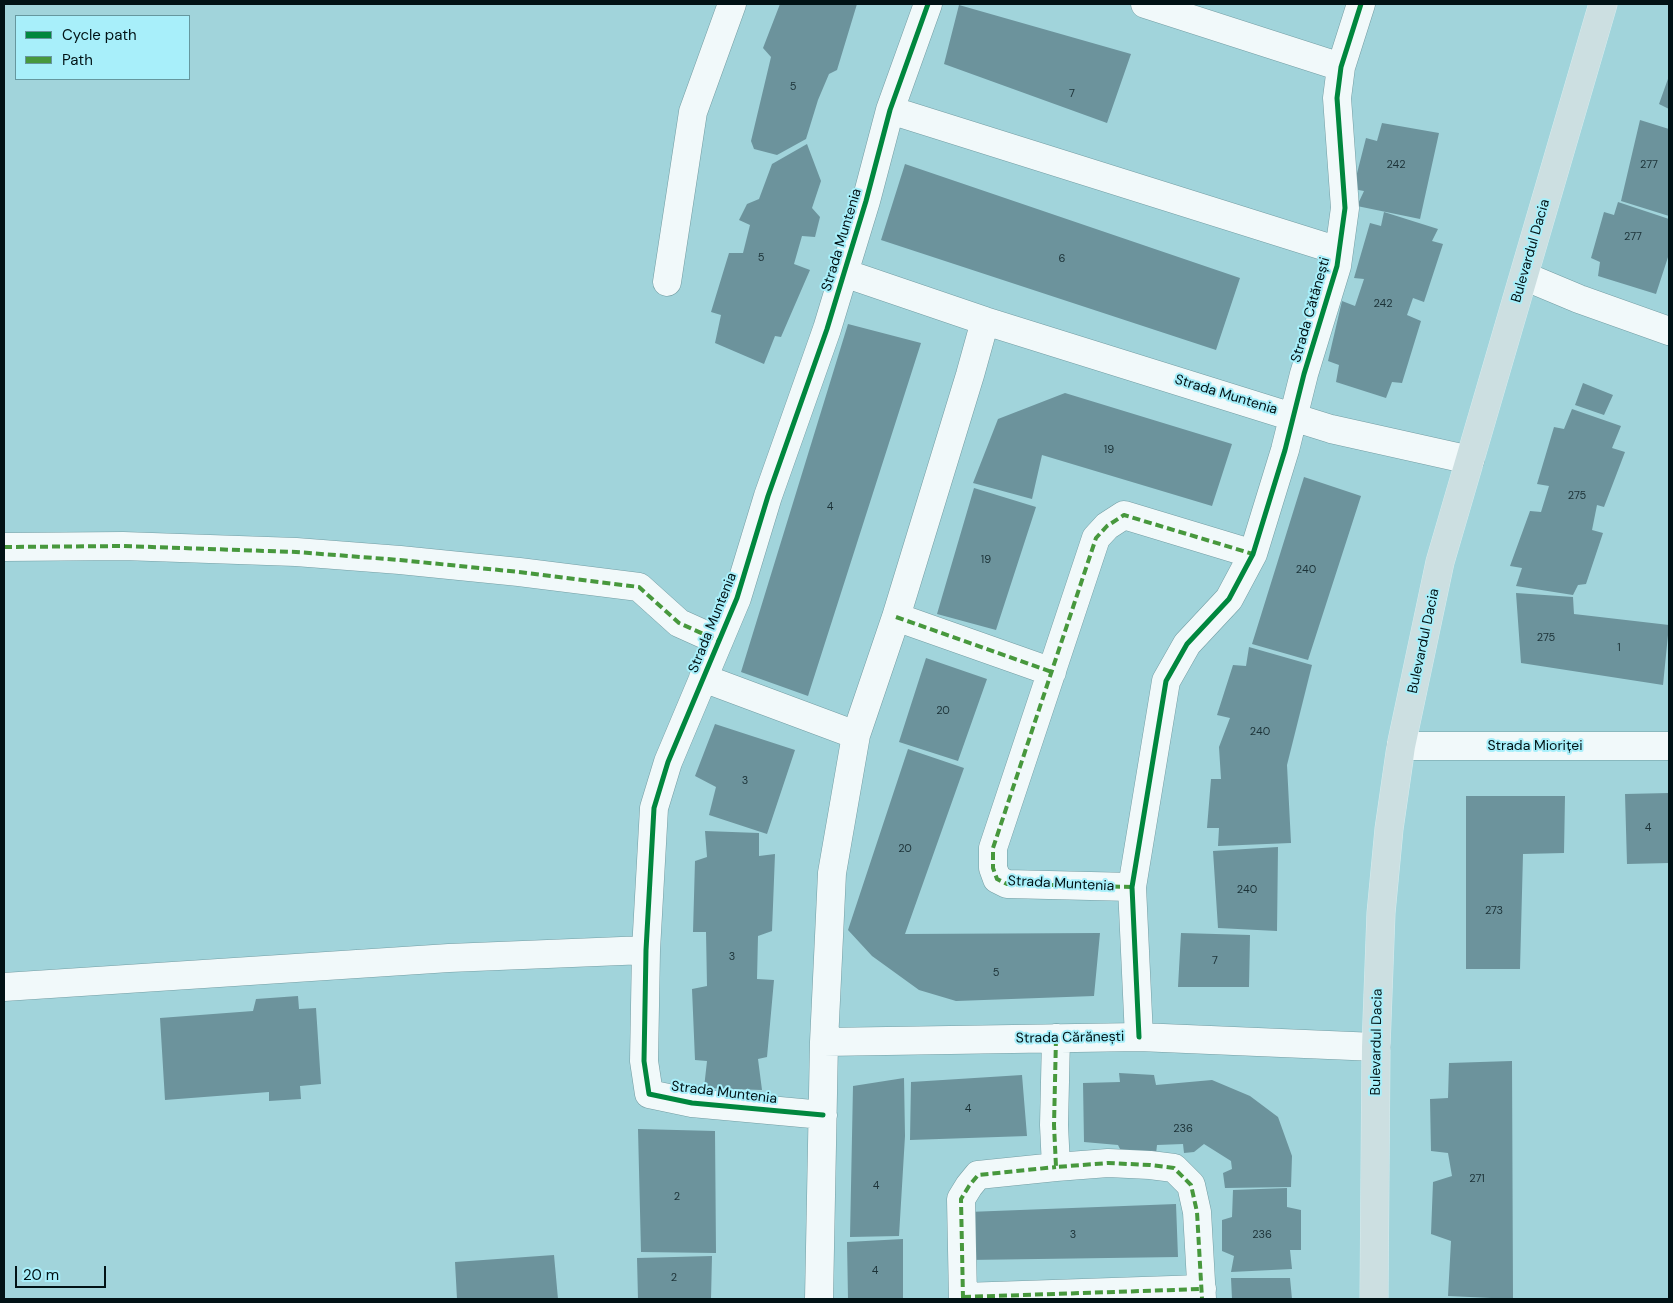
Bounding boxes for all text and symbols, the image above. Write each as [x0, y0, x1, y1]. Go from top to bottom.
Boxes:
legend [15, 15, 190, 80]
text: Cycle path [62, 25, 137, 45]
text: Path [62, 50, 93, 70]
house number: 5 [790, 80, 796, 94]
house number: 7 [1069, 87, 1075, 101]
house number: 242 [1386, 158, 1406, 172]
house number: 277 [1640, 158, 1658, 172]
street label: Strada Muntenia [818, 187, 866, 293]
street label: Bulevardul Dacia [1508, 197, 1554, 305]
house number: 277 [1624, 230, 1642, 244]
house number: 5 [758, 251, 764, 265]
house number: 6 [1059, 252, 1065, 266]
street label: Strada Cătănești [1288, 255, 1334, 365]
house number: 242 [1373, 297, 1393, 311]
street label: Strada Muntenia [1173, 371, 1279, 419]
house number: 19 [1104, 443, 1114, 457]
house number: 275 [1568, 489, 1586, 503]
house number: 4 [827, 500, 833, 514]
house number: 19 [981, 553, 991, 567]
house number: 240 [1296, 563, 1316, 577]
street label: Strada Muntenia [685, 570, 741, 676]
street label: Bulevardul Dacia [1405, 587, 1443, 695]
house number: 275 [1537, 631, 1555, 645]
house number: 1 [1617, 641, 1621, 655]
house number: 20 [936, 704, 950, 718]
house number: 240 [1250, 725, 1270, 739]
street label: Strada Mioriței [1487, 738, 1583, 754]
house number: 3 [742, 774, 748, 788]
house number: 4 [1645, 821, 1651, 835]
house number: 20 [898, 842, 912, 856]
street label: Strada Muntenia [1007, 873, 1115, 895]
house number: 240 [1237, 883, 1257, 897]
house number: 273 [1485, 904, 1503, 918]
house number: 3 [729, 950, 735, 964]
house number: 7 [1212, 954, 1218, 968]
house number: 5 [993, 966, 999, 980]
street label: Bulevardul Dacia [1368, 989, 1386, 1095]
street label: Strada Cărănești [1016, 1029, 1124, 1047]
street label: Strada Muntenia [670, 1078, 778, 1108]
house number: 4 [965, 1102, 971, 1116]
house number: 236 [1173, 1122, 1193, 1136]
house number: 271 [1469, 1172, 1485, 1186]
house number: 4 [873, 1179, 879, 1193]
house number: 2 [674, 1190, 680, 1204]
house number: 3 [1070, 1228, 1076, 1242]
house number: 236 [1252, 1228, 1272, 1242]
scale bar [18, 1256, 109, 1288]
house number: 4 [872, 1264, 878, 1278]
text: 20 m [23, 1265, 59, 1285]
house number: 2 [671, 1271, 677, 1285]

